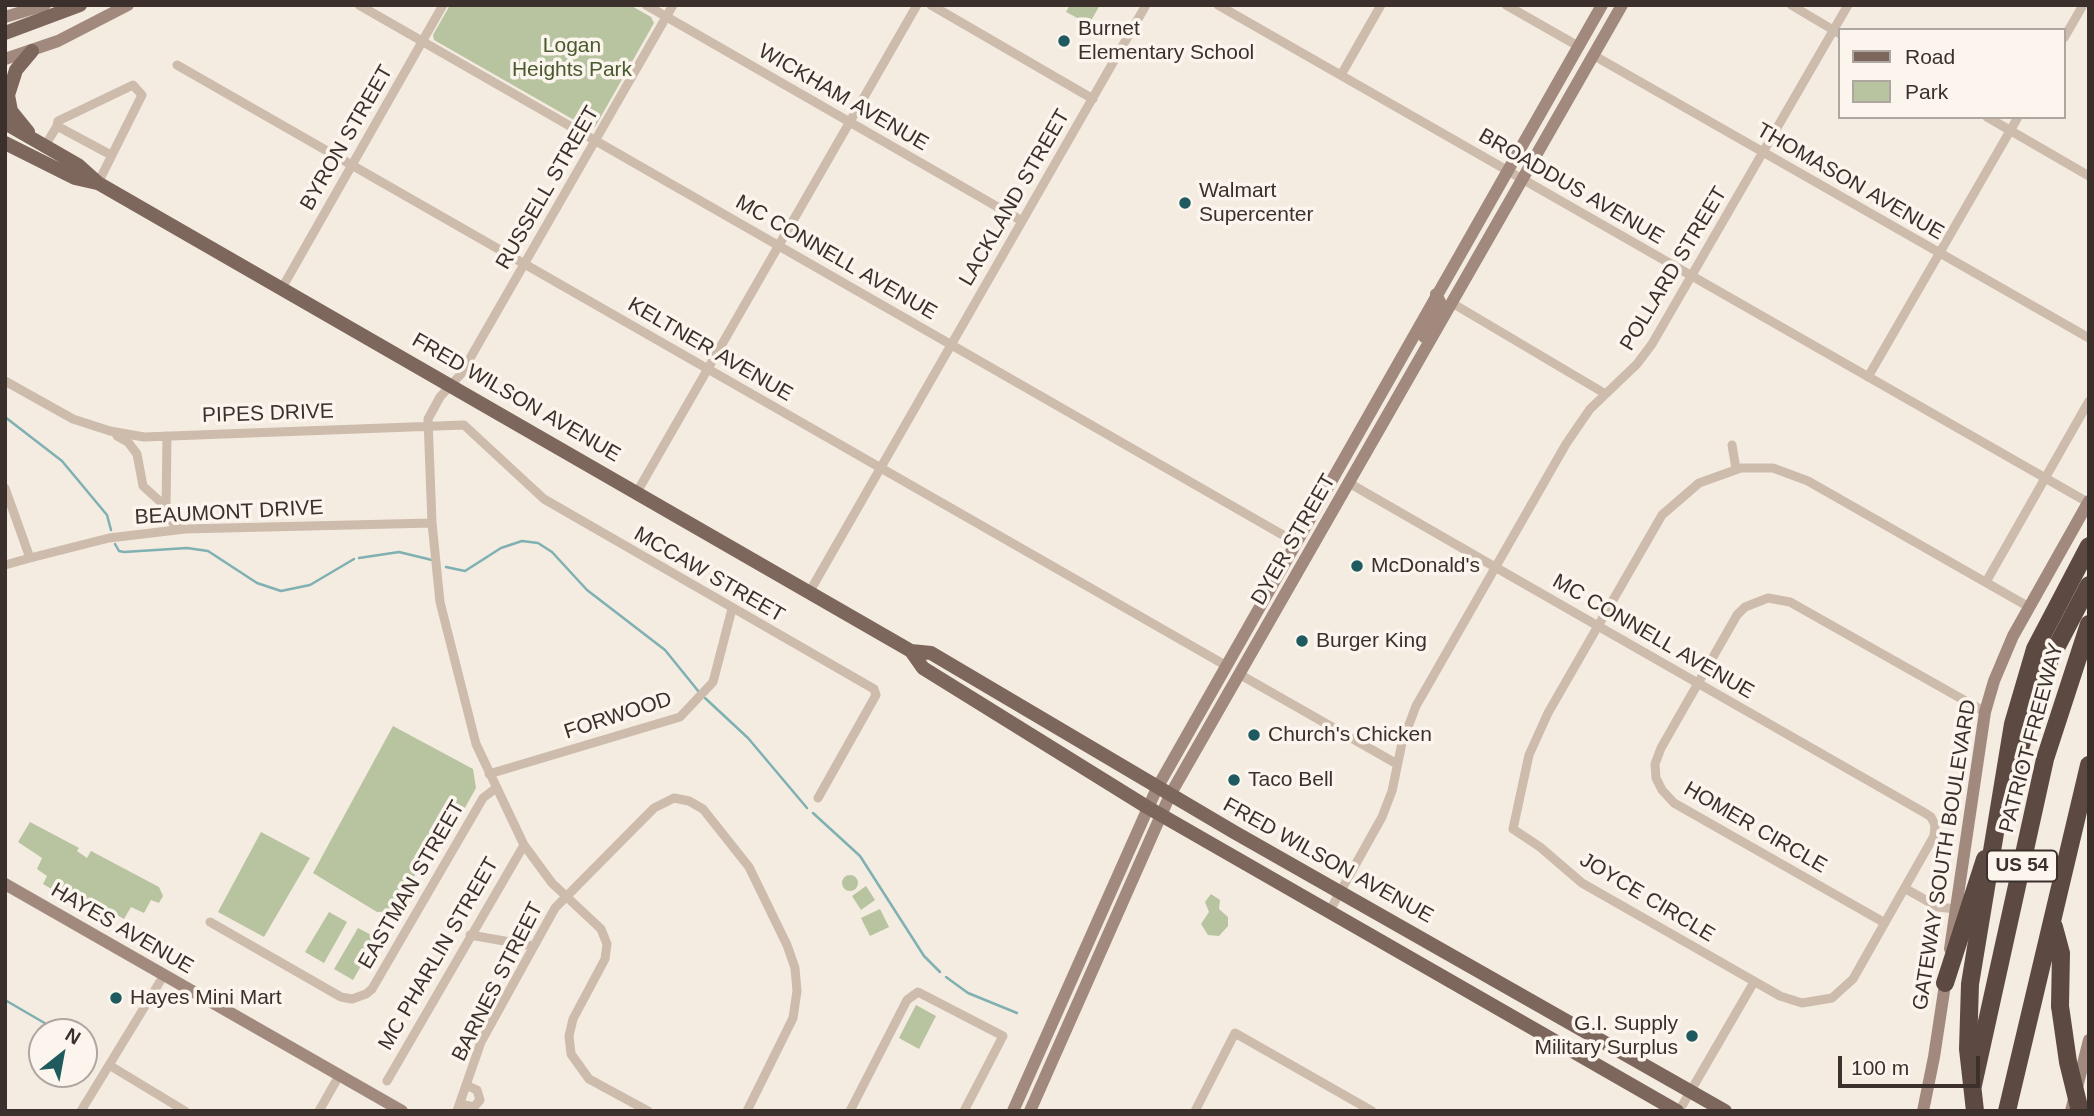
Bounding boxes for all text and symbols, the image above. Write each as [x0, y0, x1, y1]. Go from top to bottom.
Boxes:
place label: Burnet Elementary School [1078, 16, 1254, 66]
legend [1839, 28, 2066, 119]
park label: Logan Heights Park [512, 33, 632, 83]
marker: Burnet Elementary School [1056, 33, 1072, 49]
street label: WICKHAM AVENUE [754, 39, 932, 157]
text: Road [1905, 45, 1955, 68]
street label: BYRON STREET [295, 61, 399, 215]
text: Park [1905, 80, 1948, 103]
street label: RUSSELL STREET [491, 102, 605, 274]
street label: LACKLAND STREET [954, 105, 1076, 291]
street label: THOMASON AVENUE [1752, 118, 1948, 246]
street label: BROADDUS AVENUE [1474, 124, 1668, 250]
place label: Walmart Supercenter [1199, 178, 1313, 228]
street label: POLLARD STREET [1615, 182, 1733, 356]
street label: MC CONNELL AVENUE [731, 190, 941, 326]
marker: Walmart Supercenter [1177, 195, 1193, 211]
street label: KELTNER AVENUE [623, 293, 797, 407]
street label: FRED WILSON AVENUE [407, 328, 625, 468]
street label: PIPES DRIVE [202, 399, 334, 429]
street label: DYER STREET [1246, 470, 1342, 610]
street label: BEAUMONT DRIVE [134, 495, 324, 531]
street label: MCCAW STREET [629, 522, 789, 628]
place label: McDonald's [1371, 553, 1480, 579]
marker: McDonald's [1349, 558, 1365, 574]
street label: MC CONNELL AVENUE [1548, 569, 1758, 705]
place label: Burger King [1316, 628, 1427, 654]
marker: Burger King [1294, 633, 1310, 649]
street label: PATRIOT FREEWAY [1995, 640, 2069, 836]
street label: FORWOOD [561, 687, 675, 745]
street label: GATEWAY SOUTH BOULEVARD [1908, 698, 1982, 1012]
place label: Church's Chicken [1268, 722, 1432, 748]
marker: Church's Chicken [1246, 727, 1262, 743]
place label: Taco Bell [1248, 767, 1333, 793]
marker: Taco Bell [1226, 772, 1242, 788]
street label: HOMER CIRCLE [1679, 777, 1831, 879]
street label: FRED WILSON AVENUE [1218, 793, 1438, 929]
street label: EASTMAN STREET [354, 796, 470, 974]
street label: JOYCE CIRCLE [1575, 848, 1719, 948]
road number: US 54 [1987, 850, 2057, 881]
street label: MC PHARLIN STREET [374, 853, 504, 1055]
street label: HAYES AVENUE [46, 878, 198, 980]
street label: BARNES STREET [447, 898, 549, 1066]
place label: Hayes Mini Mart [130, 985, 282, 1011]
marker: Hayes Mini Mart [108, 990, 124, 1006]
place label: G.I. Supply Military Surplus [1534, 1011, 1678, 1061]
north arrow [28, 1018, 98, 1088]
text: N [62, 1024, 84, 1049]
marker: G.I. Supply Military Surplus [1684, 1028, 1700, 1044]
scale bar [1842, 1042, 1984, 1086]
text: 100 m [1851, 1056, 1909, 1079]

